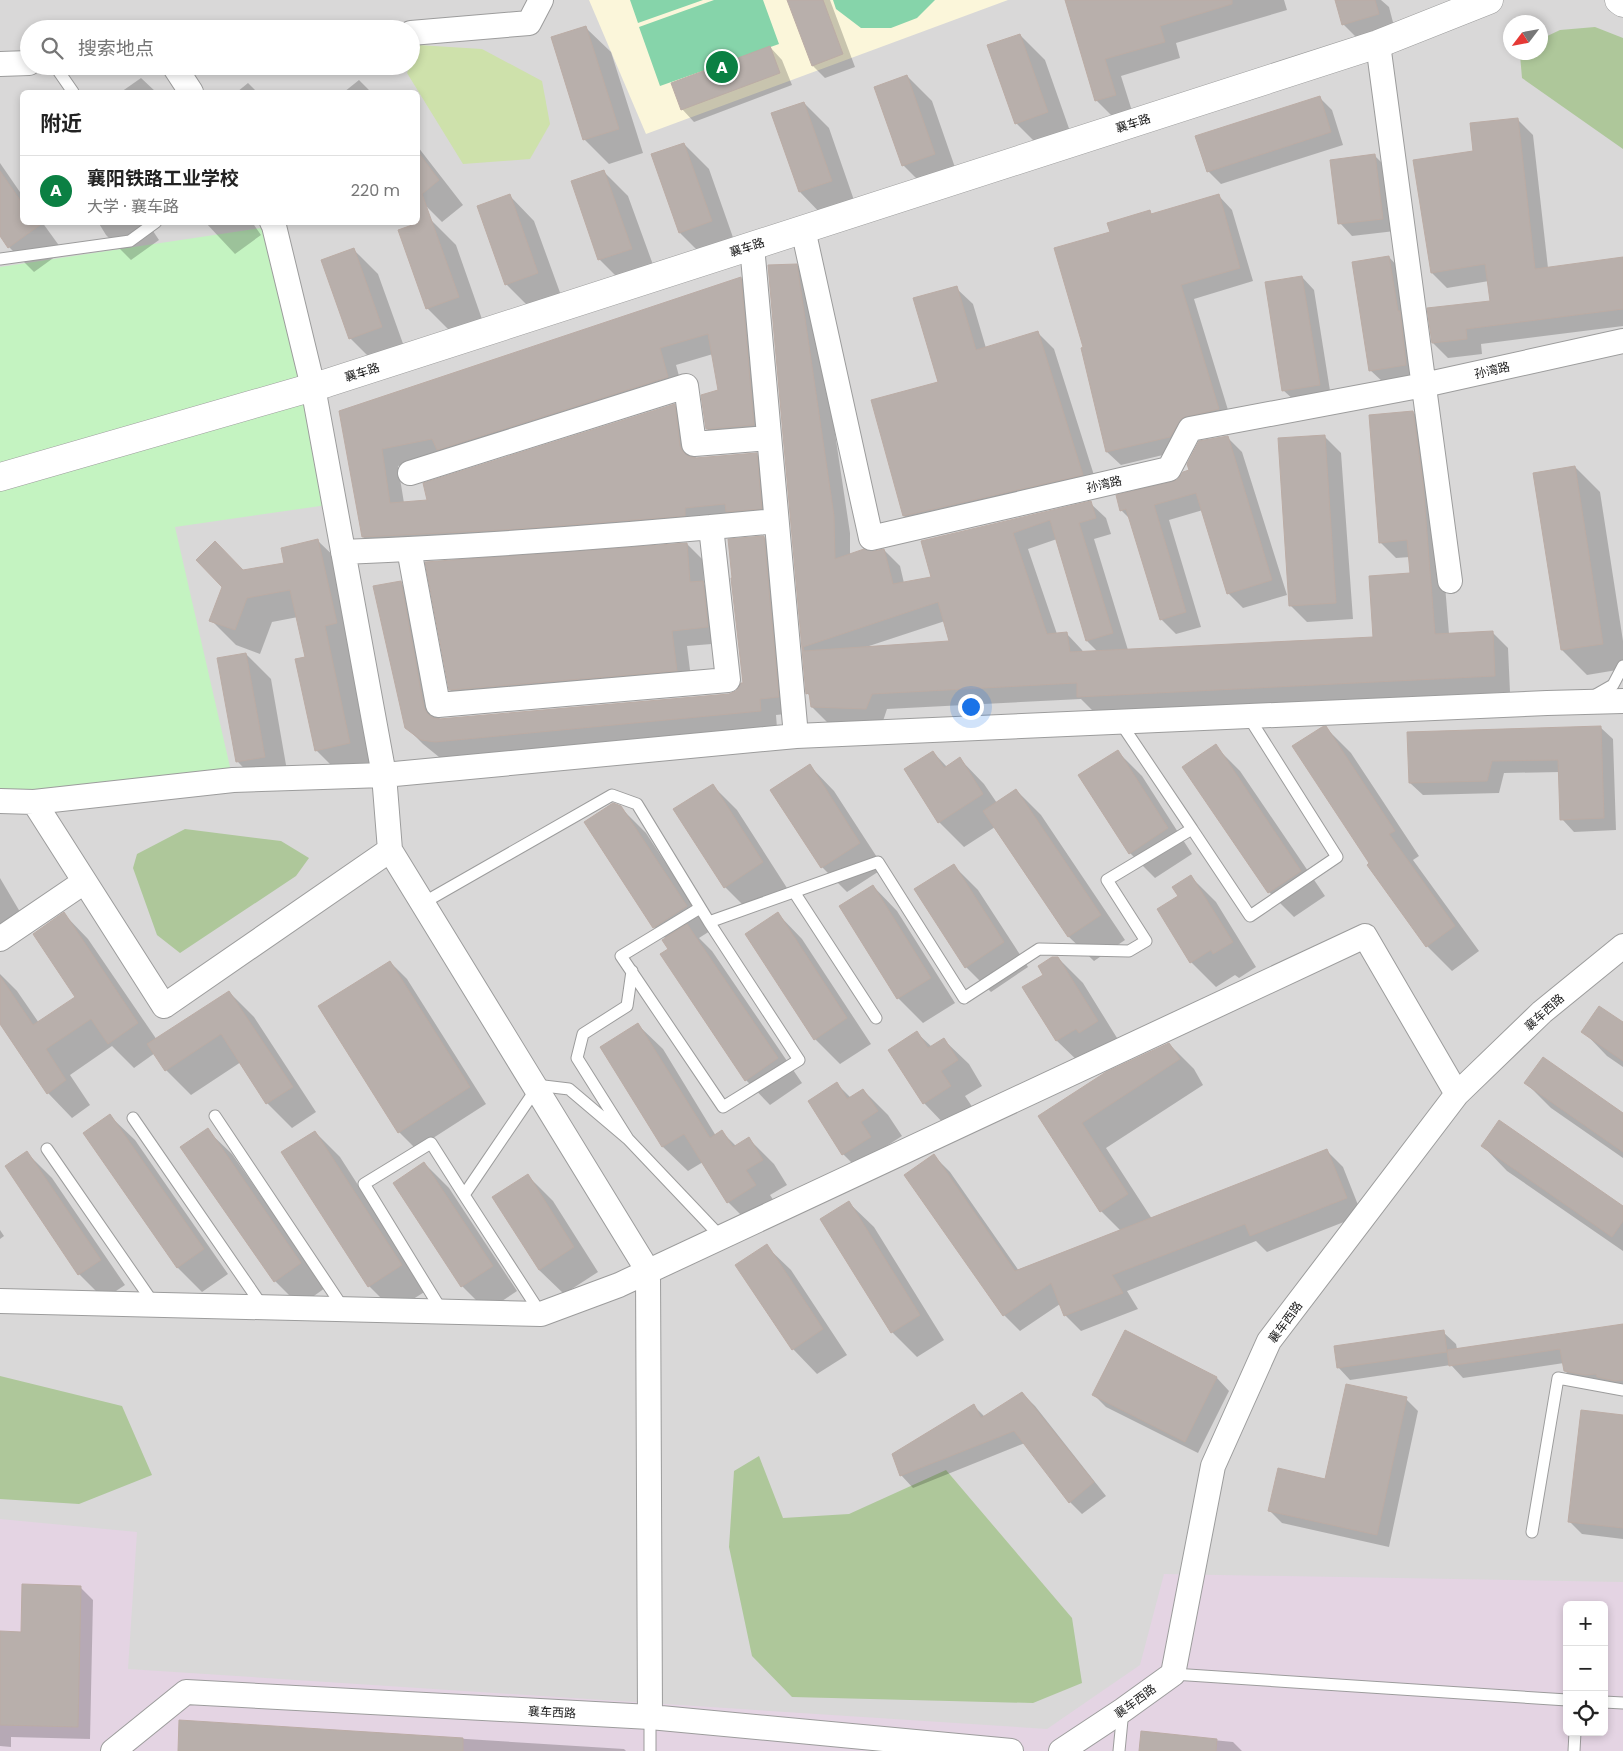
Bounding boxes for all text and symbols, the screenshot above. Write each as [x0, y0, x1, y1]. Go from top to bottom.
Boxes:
north arrow [1503, 15, 1548, 60]
search box [20, 20, 420, 75]
icon: search [38, 34, 66, 62]
text: 搜索地点 [78, 35, 154, 62]
pin: A [706, 48, 738, 86]
text: 附近 [40, 109, 82, 138]
street label: 襄车路 [1113, 109, 1153, 137]
text: 襄阳铁路工业学校 [87, 165, 239, 192]
text: A [50, 179, 62, 202]
text: 220 m [351, 179, 400, 202]
text: 大学 · 襄车路 [87, 195, 179, 218]
street label: 襄车路 [727, 233, 767, 261]
street label: 襄车路 [342, 358, 382, 386]
street label: 孙湾路 [1473, 358, 1511, 382]
street label: 孙湾路 [1085, 472, 1123, 496]
your location [958, 694, 984, 720]
street label: 襄车西路 [1520, 990, 1568, 1034]
street label: 襄车西路 [1264, 1298, 1306, 1346]
map controls [1563, 1601, 1608, 1736]
button: + [1563, 1601, 1608, 1646]
button: − [1563, 1646, 1608, 1691]
street label: 襄车西路 [1111, 1680, 1159, 1722]
button: locate [1563, 1691, 1608, 1736]
street label: 襄车西路 [528, 1702, 576, 1722]

